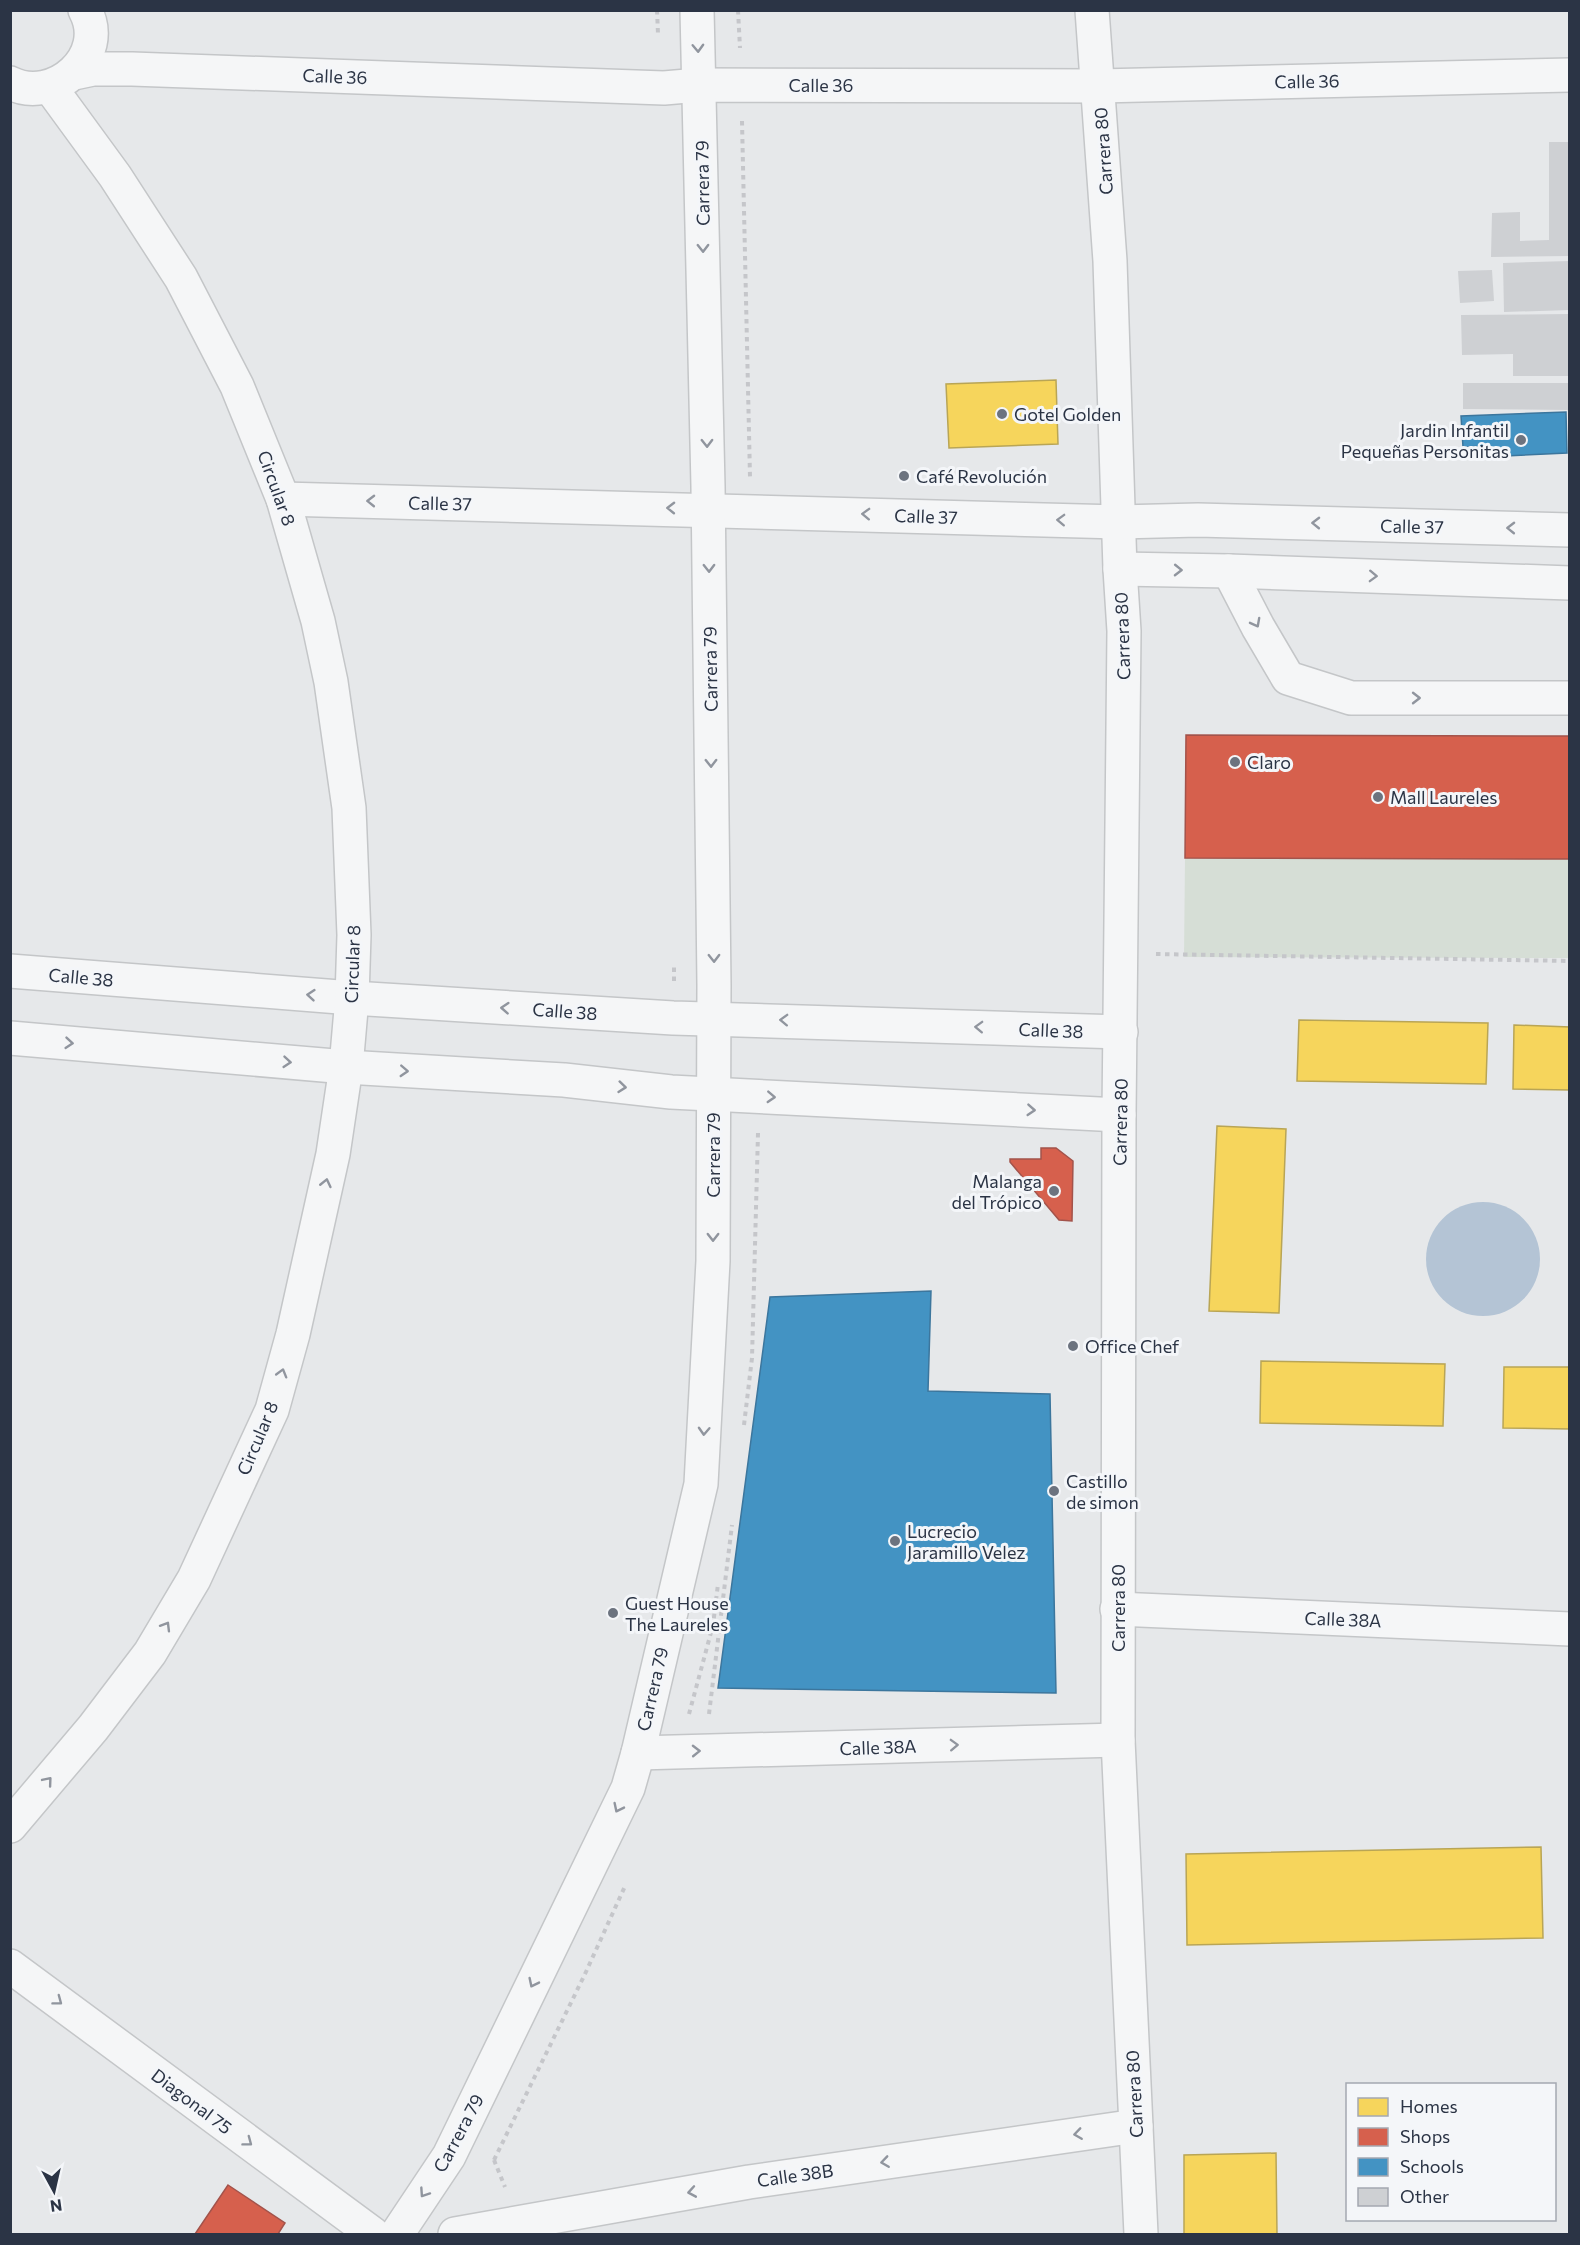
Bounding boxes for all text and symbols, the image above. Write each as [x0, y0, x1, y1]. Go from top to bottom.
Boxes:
one-way arrow [692, 43, 705, 52]
street label: Calle 36 [302, 64, 368, 88]
street label: Calle 36 [1274, 69, 1340, 93]
street label: Calle 36 [788, 74, 854, 96]
street label: Carrera 80 [1089, 106, 1117, 196]
street label: Carrera 79 [690, 140, 714, 226]
one-way arrow [697, 244, 709, 253]
place label: Gotel Golden [1014, 403, 1121, 425]
marker: Gotel Golden [995, 407, 1009, 421]
place label: Jardin Infantil Pequeñas Personitas [1341, 419, 1509, 462]
marker: Jardin Infantil Pequeñas Personitas [1514, 433, 1528, 447]
one-way arrow [701, 439, 713, 448]
street label: Circular 8 [253, 447, 301, 529]
place label: Café Revolución [916, 465, 1047, 487]
marker: Café Revolución [897, 469, 911, 483]
street label: Calle 37 [408, 491, 472, 515]
one-way arrow [366, 495, 375, 507]
one-way arrow [666, 502, 675, 514]
street label: Calle 37 [894, 504, 958, 528]
one-way arrow [861, 508, 870, 520]
one-way arrow [1056, 514, 1065, 527]
street label: Calle 37 [1380, 514, 1444, 538]
one-way arrow [1312, 517, 1321, 529]
one-way arrow [1507, 522, 1516, 534]
one-way arrow [703, 563, 715, 572]
one-way arrow [1174, 563, 1183, 576]
one-way arrow [1369, 570, 1378, 582]
street label: Carrera 80 [1109, 592, 1135, 680]
one-way arrow [1249, 616, 1260, 627]
street label: Carrera 79 [698, 626, 722, 712]
one-way arrow [1412, 692, 1421, 704]
place label: Claro [1247, 751, 1291, 773]
marker: Claro [1228, 755, 1242, 769]
one-way arrow [705, 758, 717, 767]
place label: Mall Laureles [1390, 786, 1497, 808]
marker: Mall Laureles [1371, 790, 1385, 804]
street label: Circular 8 [340, 924, 364, 1004]
one-way arrow [707, 953, 720, 962]
street label: Calle 38 [48, 963, 114, 991]
one-way arrow [306, 989, 315, 1002]
street label: Calle 38 [532, 998, 598, 1024]
one-way arrow [501, 1001, 510, 1014]
one-way arrow [780, 1014, 789, 1027]
street label: Calle 38 [1018, 1018, 1084, 1042]
one-way arrow [975, 1021, 984, 1034]
one-way arrow [64, 1036, 73, 1049]
one-way arrow [282, 1056, 291, 1069]
one-way arrow [400, 1064, 409, 1077]
street label: Carrera 80 [1108, 1078, 1132, 1166]
one-way arrow [618, 1080, 627, 1093]
one-way arrow [767, 1090, 776, 1103]
one-way arrow [1027, 1103, 1036, 1116]
street label: Carrera 79 [702, 1112, 724, 1198]
place label: Malanga del Trópico [951, 1170, 1042, 1213]
one-way arrow [319, 1179, 332, 1189]
marker: Malanga del Trópico [1047, 1184, 1061, 1198]
one-way arrow [707, 1232, 719, 1241]
place label: Office Chef [1085, 1335, 1180, 1357]
marker: Office Chef [1066, 1339, 1080, 1353]
one-way arrow [275, 1368, 287, 1379]
street label: Circular 8 [232, 1398, 282, 1478]
one-way arrow [697, 1427, 710, 1436]
place label: Castillo de simon [1066, 1470, 1139, 1513]
marker: Castillo de simon [1047, 1484, 1061, 1498]
place label: Lucrecio Jaramillo Velez [907, 1520, 1025, 1563]
marker: Lucrecio Jaramillo Velez [888, 1534, 902, 1548]
street label: Carrera 80 [1107, 1564, 1129, 1652]
place label: Guest House The Laureles [625, 1592, 729, 1635]
marker: Guest House The Laureles [606, 1606, 620, 1620]
street label: Calle 38A [1304, 1607, 1382, 1631]
one-way arrow [159, 1622, 171, 1632]
street label: Carrera 79 [632, 1645, 672, 1733]
street label: Calle 38A [839, 1735, 917, 1759]
one-way arrow [950, 1738, 959, 1751]
one-way arrow [692, 1745, 701, 1757]
one-way arrow [41, 1777, 52, 1788]
one-way arrow [614, 1801, 625, 1812]
one-way arrow [528, 1977, 540, 1988]
one-way arrow [51, 1994, 62, 2005]
street label: Carrera 80 [1121, 2050, 1147, 2138]
street label: Diagonal 75 [147, 2064, 237, 2138]
legend [1346, 2083, 1556, 2221]
street label: Carrera 79 [428, 2090, 488, 2176]
text: Homes [1400, 2095, 1458, 2117]
text: Shops [1400, 2125, 1450, 2147]
one-way arrow [1073, 2128, 1082, 2140]
one-way arrow [241, 2135, 252, 2146]
text: Schools [1400, 2155, 1464, 2177]
one-way arrow [880, 2156, 889, 2168]
street label: Calle 38B [756, 2159, 834, 2191]
north arrow [24, 2161, 84, 2221]
one-way arrow [687, 2185, 697, 2198]
text: Other [1400, 2185, 1449, 2207]
one-way arrow [420, 2187, 431, 2198]
text: N [49, 2196, 63, 2217]

